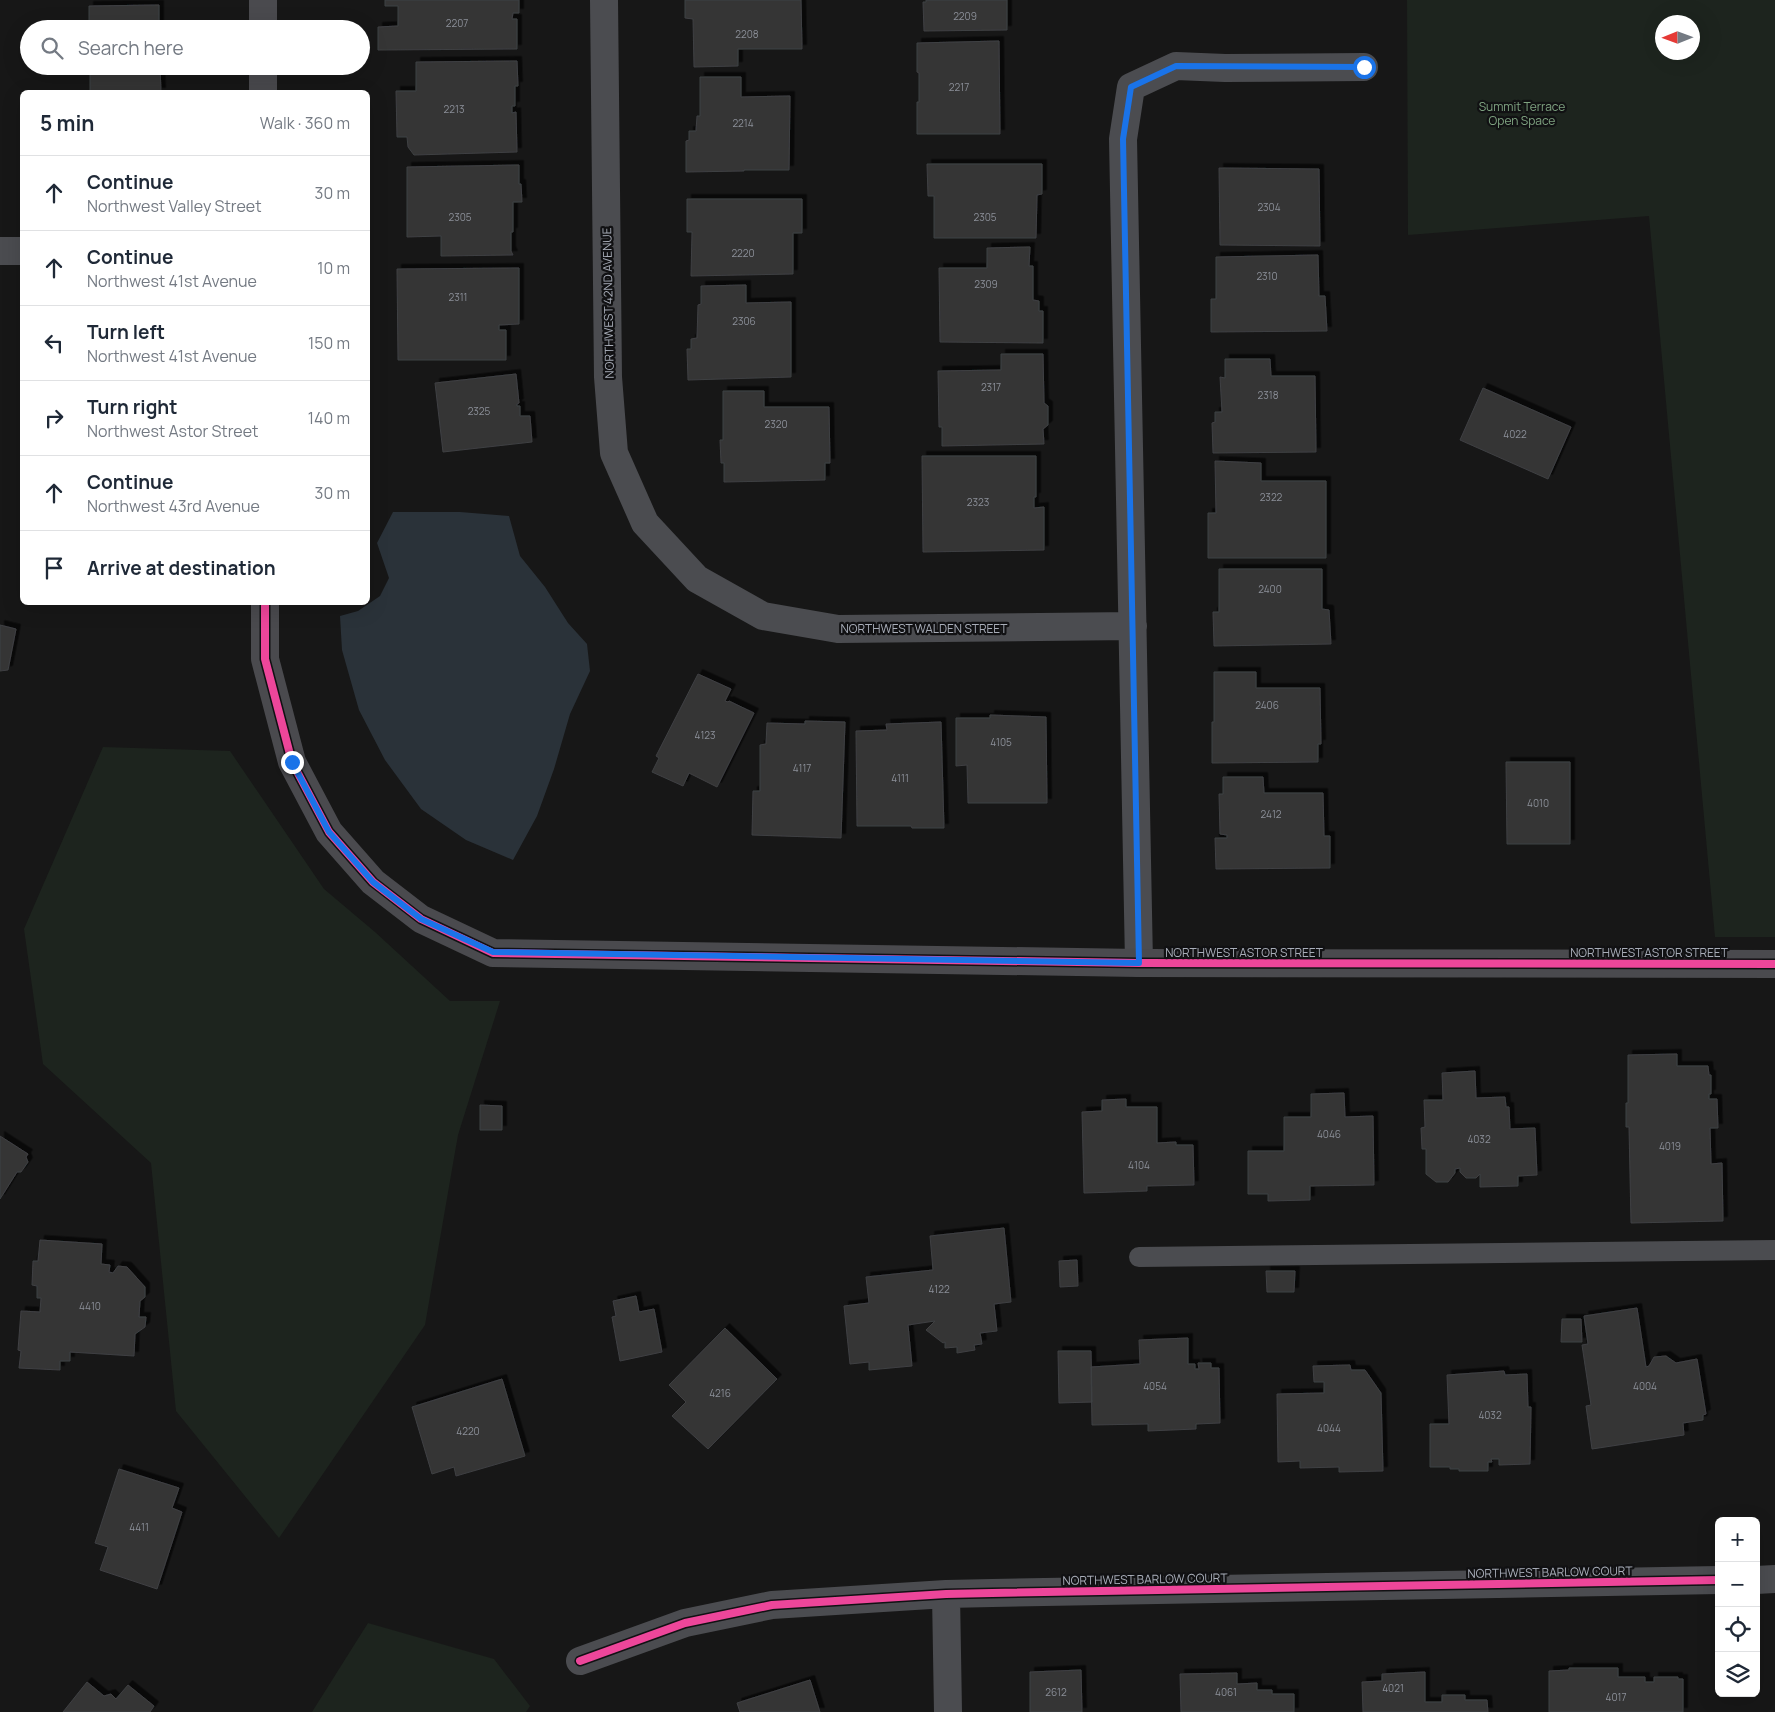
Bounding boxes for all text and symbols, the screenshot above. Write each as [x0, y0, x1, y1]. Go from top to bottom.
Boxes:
house number: 2209 [953, 9, 977, 23]
north arrow [1655, 15, 1700, 60]
house number: 2207 [446, 16, 468, 30]
search box [20, 20, 370, 75]
house number: 2208 [735, 27, 759, 41]
icon: search [38, 34, 66, 62]
text: Search here [78, 35, 184, 61]
route start [1353, 56, 1376, 79]
house number: 2217 [949, 80, 969, 94]
park label: Summit Terrace Open Space [1479, 98, 1565, 129]
house number: 2213 [444, 102, 464, 116]
text: 5 min [40, 109, 94, 137]
text: Walk · 360 m [260, 112, 350, 134]
house number: 2214 [732, 116, 754, 130]
text: Continue [87, 169, 173, 195]
icon: ahead [40, 179, 68, 207]
text: 30 m [315, 182, 350, 204]
text: Northwest Valley Street [87, 195, 262, 217]
house number: 2304 [1257, 200, 1281, 214]
house number: 2305 [448, 210, 472, 224]
house number: 2305 [973, 210, 997, 224]
street label: NORTHWEST 42ND AVENUE [598, 227, 618, 379]
text: Continue [87, 244, 173, 270]
house number: 2220 [731, 246, 755, 260]
icon: ahead [40, 254, 68, 282]
text: 10 m [317, 257, 350, 279]
house number: 2310 [1256, 269, 1278, 283]
text: Northwest 41st Avenue [87, 270, 257, 292]
house number: 2309 [974, 277, 998, 291]
house number: 2311 [448, 290, 468, 304]
house number: 2306 [732, 314, 756, 328]
text: Turn left [87, 319, 165, 345]
icon: left [40, 329, 68, 357]
text: 150 m [308, 332, 350, 354]
text: Northwest 41st Avenue [87, 345, 257, 367]
house number: 2317 [981, 380, 1001, 394]
house number: 2318 [1258, 388, 1279, 402]
text: Turn right [87, 394, 177, 420]
icon: right [40, 404, 68, 432]
house number: 2325 [468, 404, 491, 418]
text: 140 m [308, 407, 350, 429]
house number: 2320 [764, 417, 788, 431]
text: Northwest Astor Street [87, 420, 258, 442]
house number: 4022 [1503, 427, 1527, 441]
text: Continue [87, 469, 173, 495]
icon: ahead [40, 479, 68, 507]
text: 30 m [315, 482, 350, 504]
house number: 2322 [1260, 490, 1283, 504]
text: Northwest 43rd Avenue [87, 495, 260, 517]
house number: 2323 [967, 495, 989, 509]
icon: arrive [40, 554, 68, 582]
text: Arrive at destination [87, 555, 276, 581]
house number: 2400 [1258, 582, 1282, 596]
street label: NORTHWEST WALDEN STREET [841, 620, 1008, 637]
house number: 2406 [1255, 698, 1279, 712]
house number: 4123 [694, 728, 716, 742]
house number: 4105 [990, 735, 1012, 749]
route end [281, 751, 304, 774]
house number: 4117 [793, 761, 811, 775]
house number: 4111 [891, 771, 909, 785]
house number: 4010 [1527, 796, 1549, 810]
house number: 2412 [1261, 807, 1282, 821]
street label: NORTHWEST ASTOR STREET [1165, 944, 1324, 961]
street label: NORTHWEST ASTOR STREET [1570, 944, 1729, 961]
house number: 4046 [1317, 1127, 1341, 1141]
house number: 4032 [1467, 1132, 1491, 1146]
house number: 4019 [1659, 1139, 1681, 1153]
house number: 4104 [1128, 1158, 1150, 1172]
house number: 4122 [928, 1282, 950, 1296]
house number: 4410 [79, 1299, 101, 1313]
house number: 4054 [1143, 1379, 1167, 1393]
house number: 4004 [1633, 1379, 1657, 1393]
house number: 4216 [709, 1386, 731, 1400]
house number: 4032 [1478, 1408, 1502, 1422]
house number: 4044 [1317, 1421, 1341, 1435]
house number: 4220 [456, 1424, 480, 1438]
map controls [1715, 1517, 1760, 1697]
button: + [1715, 1517, 1760, 1562]
house number: 4411 [129, 1520, 149, 1534]
street label: NORTHWEST BARLOW COURT [1467, 1562, 1633, 1582]
button: − [1715, 1562, 1760, 1607]
street label: NORTHWEST BARLOW COURT [1062, 1569, 1228, 1589]
button: locate [1715, 1607, 1760, 1652]
button: layers [1715, 1652, 1760, 1697]
house number: 4021 [1382, 1681, 1404, 1695]
house number: 2612 [1045, 1685, 1067, 1699]
house number: 4061 [1215, 1685, 1237, 1699]
house number: 4017 [1606, 1690, 1626, 1704]

